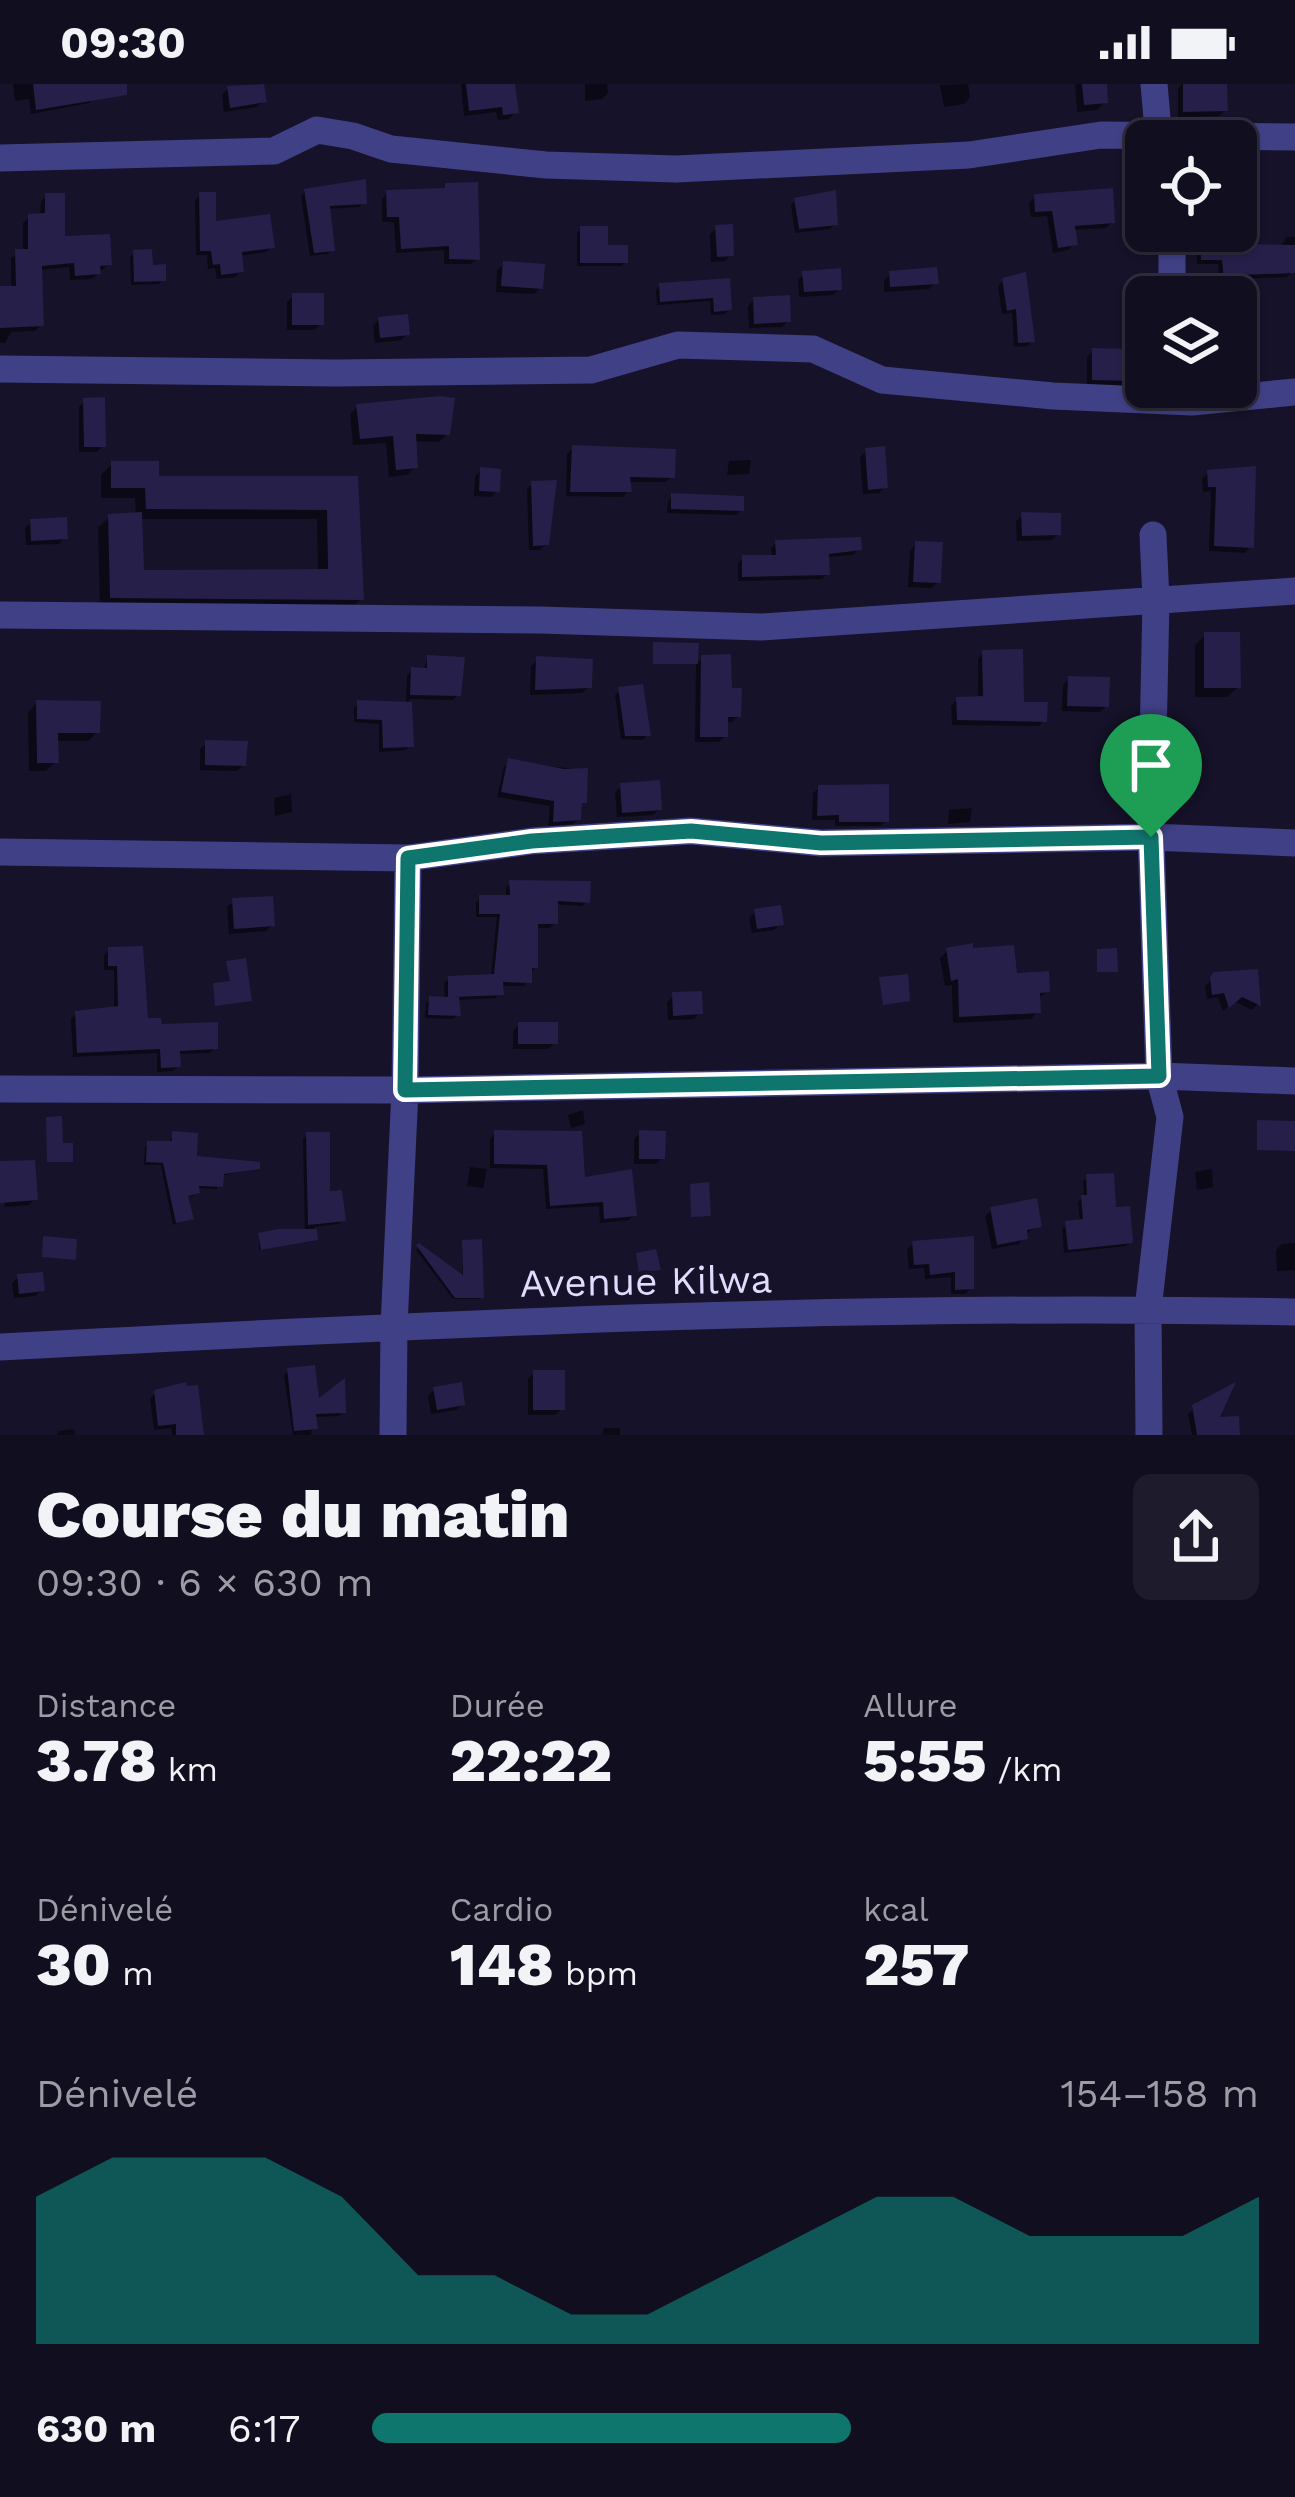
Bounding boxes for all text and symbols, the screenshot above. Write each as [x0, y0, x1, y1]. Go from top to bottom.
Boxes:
text: 09:30 [60, 16, 186, 69]
map controls [1125, 120, 1257, 408]
button: locate [1125, 120, 1257, 252]
button: layers [1125, 276, 1257, 408]
pin [1100, 714, 1202, 837]
icon: arrive [1118, 732, 1184, 798]
street label: Avenue Kilwa [519, 1256, 773, 1306]
button: share [1133, 1474, 1259, 1600]
text: Course du matin [36, 1476, 570, 1553]
text: 09:30 · 6 × 630 m [36, 1560, 373, 1605]
text: Distance [36, 1686, 176, 1725]
text: Durée [450, 1686, 545, 1725]
text: Allure [863, 1686, 958, 1725]
text: 3.78 [36, 1725, 157, 1796]
text: 22:22 [450, 1725, 612, 1796]
text: 5:55 [863, 1725, 987, 1796]
text: km [157, 1750, 218, 1789]
text: /km [987, 1750, 1062, 1789]
text: Dénivelé [36, 1890, 173, 1929]
text: Cardio [450, 1890, 553, 1929]
text: kcal [863, 1890, 929, 1929]
text: 30 [36, 1929, 111, 2000]
text: 148 [450, 1929, 554, 2000]
text: 257 [863, 1929, 969, 2000]
text: m [111, 1954, 154, 1993]
text: bpm [554, 1954, 638, 1993]
text: Dénivelé [36, 2071, 198, 2116]
text: 154–158 m [1061, 2071, 1259, 2116]
text: 630 m [36, 2406, 156, 2451]
text: 6:17 [228, 2406, 300, 2451]

